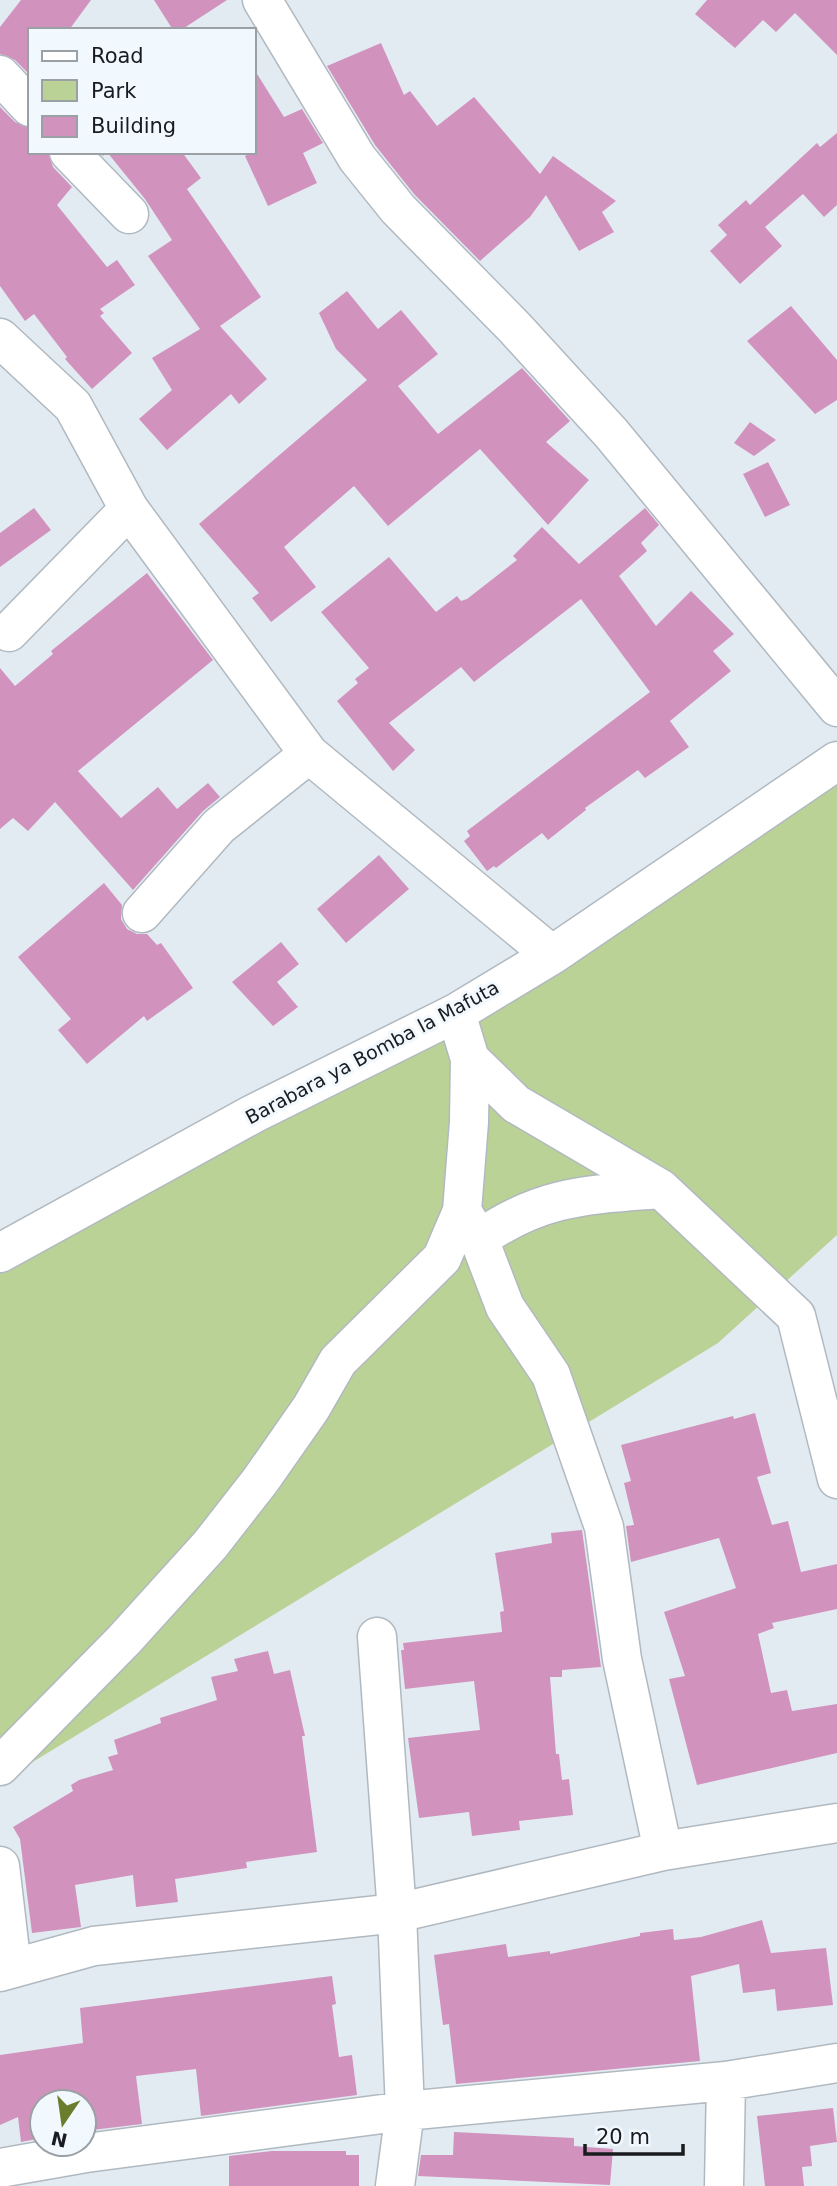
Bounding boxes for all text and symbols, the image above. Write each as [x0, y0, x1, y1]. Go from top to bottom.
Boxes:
legend [28, 28, 256, 154]
text: Road [91, 44, 144, 68]
text: Park [91, 79, 137, 103]
text: Building [91, 114, 176, 138]
street label: Barabara ya Bomba la Mafuta [241, 976, 503, 1128]
north arrow [28, 2088, 98, 2158]
scale bar [585, 2112, 683, 2156]
text: 20 m [596, 2125, 650, 2149]
text: N [49, 2127, 69, 2152]

